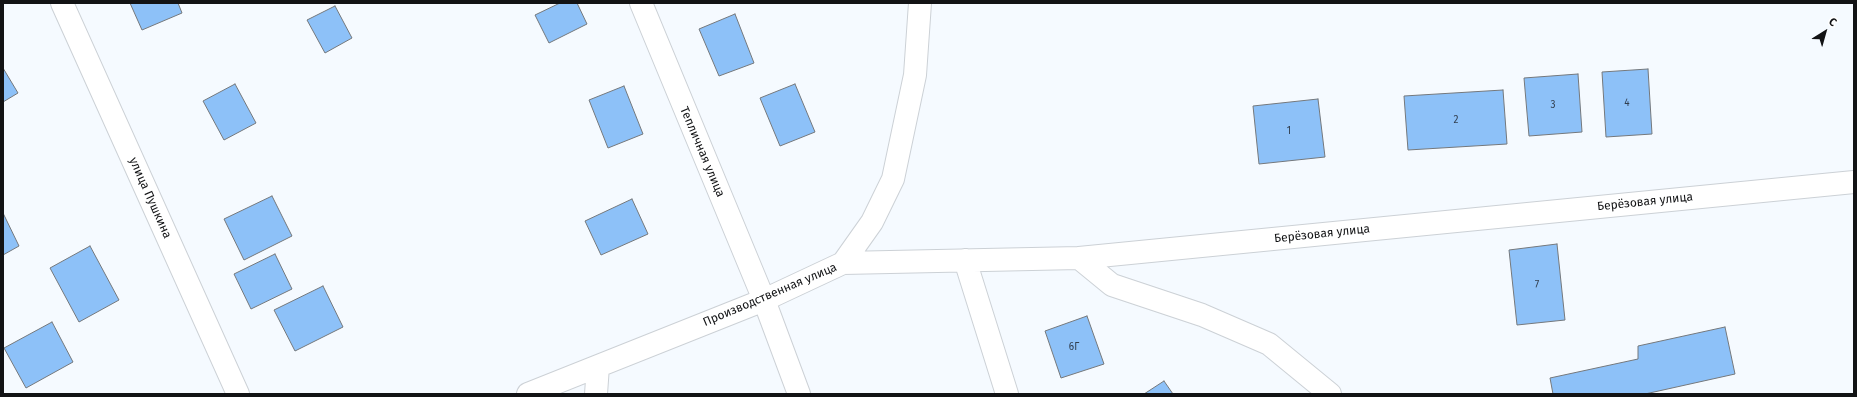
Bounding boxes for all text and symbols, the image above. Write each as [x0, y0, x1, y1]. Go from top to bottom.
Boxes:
north arrow [1805, 12, 1845, 52]
text: С [1826, 15, 1839, 29]
house number: 4 [1624, 97, 1630, 109]
house number: 3 [1551, 99, 1555, 111]
street label: Тепличная улица [676, 105, 728, 199]
house number: 2 [1454, 114, 1458, 126]
house number: 1 [1287, 125, 1291, 137]
street label: улица Пушкина [126, 155, 174, 241]
street label: Берёзовая улица [1596, 190, 1694, 214]
street label: Берёзовая улица [1273, 222, 1371, 246]
street label: Производственная улица [701, 260, 839, 330]
house number: 7 [1535, 279, 1539, 291]
house number: 6Г [1069, 341, 1079, 353]

